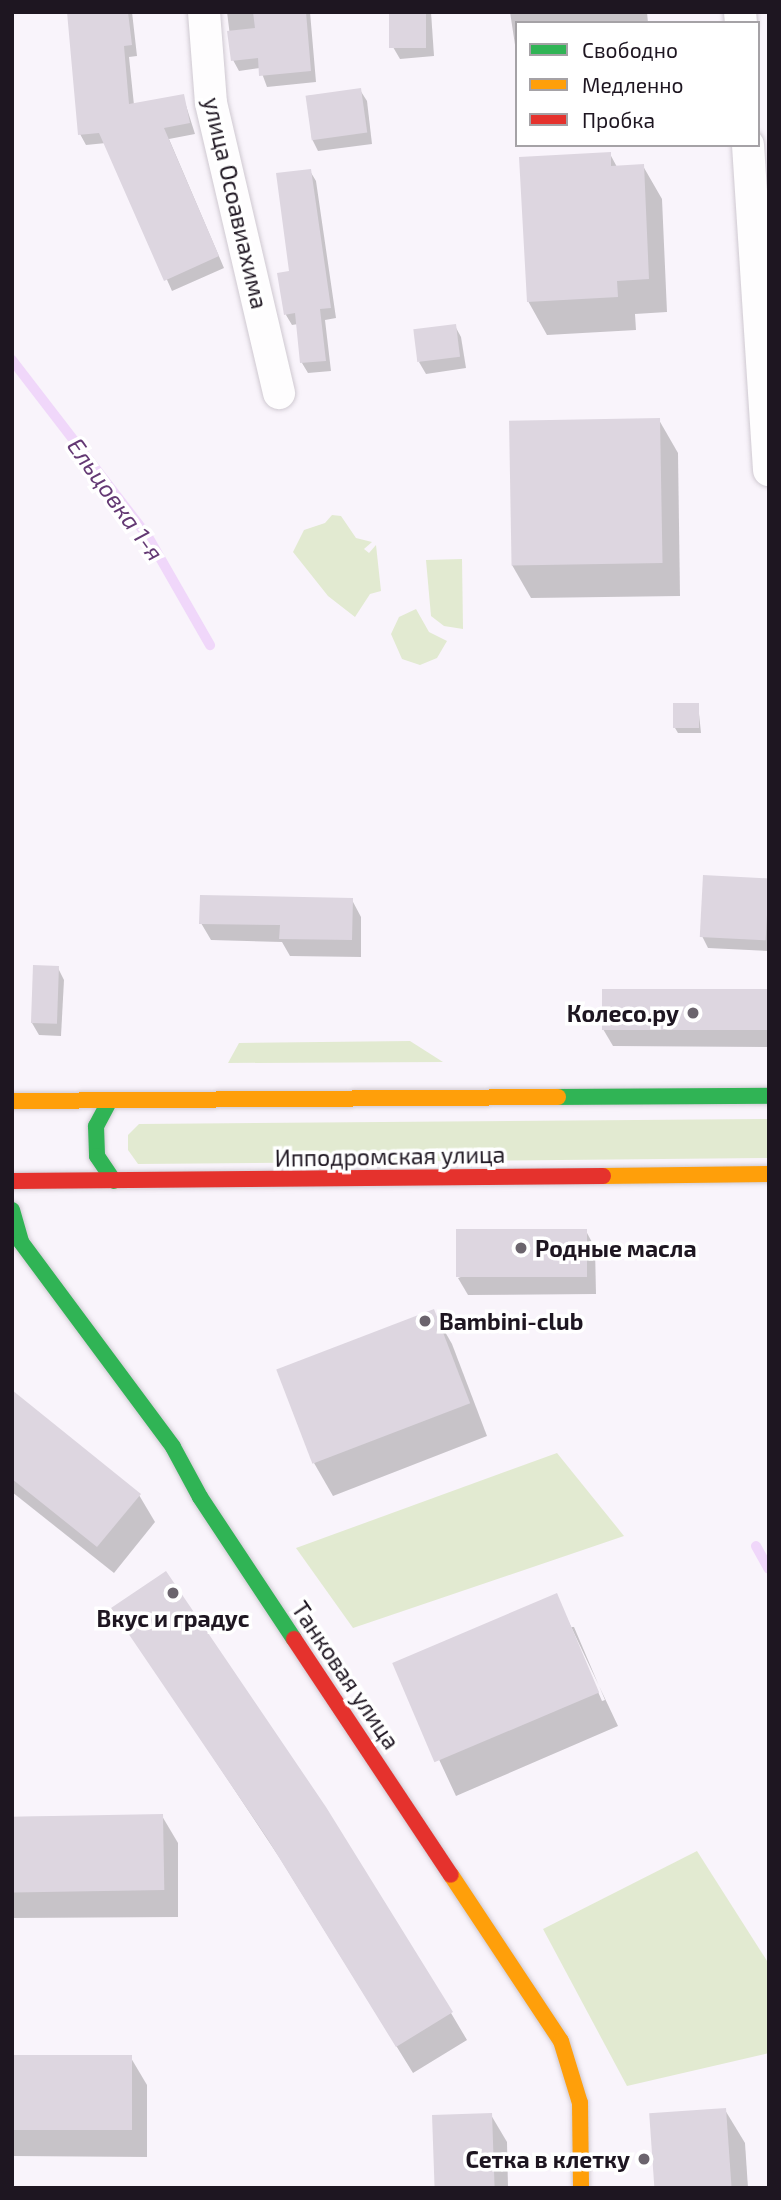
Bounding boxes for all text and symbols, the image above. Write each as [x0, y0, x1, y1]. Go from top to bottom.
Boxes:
legend [515, 21, 760, 147]
text: Свободно [582, 37, 678, 62]
text: Медленно [582, 72, 684, 97]
street label: улица Осоавиахима [198, 95, 274, 311]
text: Пробка [582, 107, 655, 132]
water label: Ельцовка 1-я [62, 432, 170, 566]
place label: Колесо.ру [567, 999, 679, 1027]
marker: Колесо.ру [685, 1005, 701, 1021]
street label: Ипподромская улица [275, 1140, 505, 1172]
place label: Родные масла [535, 1234, 697, 1262]
marker: Родные масла [513, 1240, 529, 1256]
place label: Bambini-club [439, 1307, 583, 1335]
marker: Bambini-club [417, 1313, 433, 1329]
marker: Вкус и градус [165, 1585, 181, 1601]
street label: Танковая улица [286, 1596, 406, 1754]
place label: Вкус и градус [97, 1604, 249, 1632]
place label: Сетка в клетку [465, 2145, 630, 2173]
marker: Сетка в клетку [636, 2151, 652, 2167]

